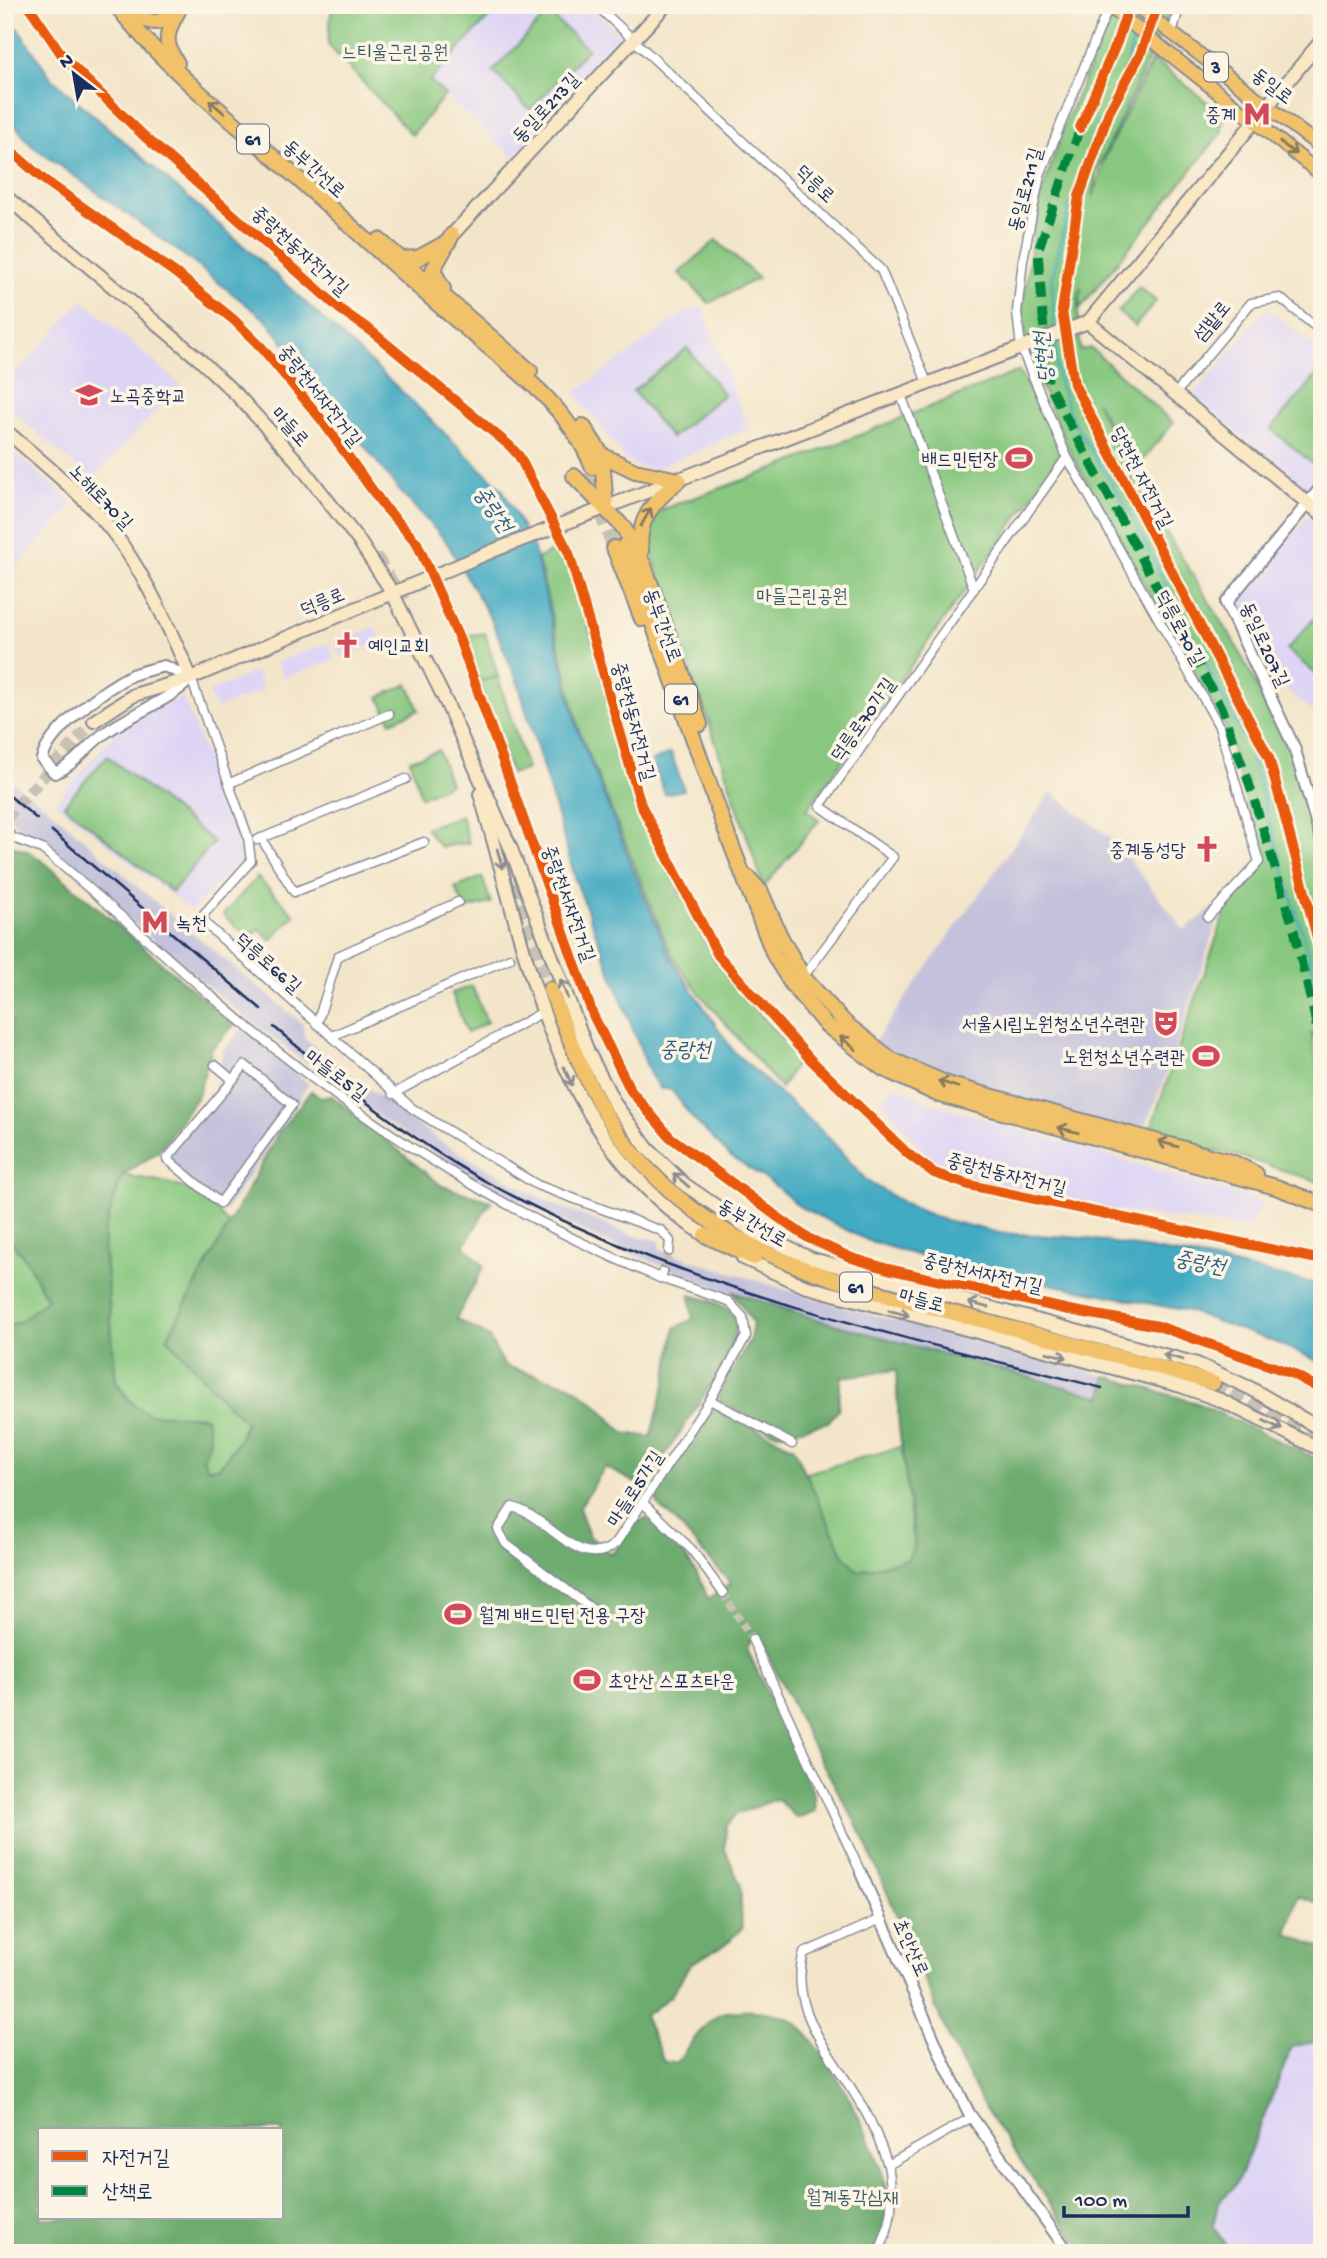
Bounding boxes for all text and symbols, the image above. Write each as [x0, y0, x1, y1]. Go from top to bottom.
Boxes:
north arrow [38, 38, 108, 108]
park label: 느티울근린공원 [341, 43, 449, 66]
text: N [56, 49, 78, 75]
road number: 3 [1204, 52, 1228, 82]
street label: 동일로 [1246, 65, 1296, 111]
street label: 동일로213길 [509, 69, 586, 149]
one-way arrow [208, 99, 226, 115]
metro station icon: 중계 [1242, 99, 1272, 129]
place label: 중계 [1205, 106, 1236, 129]
road number: 61 [237, 124, 269, 154]
street label: 동부간선로 [277, 136, 349, 205]
one-way arrow [1278, 141, 1297, 156]
street label: 동일로211길 [1005, 145, 1050, 234]
street label: 덕릉로 [789, 162, 838, 210]
street label: 중랑천동자전거길 [246, 203, 352, 302]
street label: 섬밭로 [1190, 297, 1237, 347]
water label: 당현천 [1031, 328, 1062, 383]
street label: 중랑천서자전거길 [272, 342, 365, 452]
school or university icon: 노곡중학교 [74, 380, 104, 410]
place label: 노곡중학교 [110, 387, 186, 410]
street label: 마들로 [265, 404, 312, 453]
street label: 당현천 자전거길 [1104, 424, 1176, 533]
sports icon: 배드민턴장 [1004, 443, 1034, 473]
place label: 배드민턴장 [922, 450, 998, 473]
street label: 노해로70길 [63, 461, 136, 536]
water label: 중랑천 [466, 483, 517, 541]
one-way arrow [640, 507, 653, 528]
street label: 덕릉로 [298, 585, 349, 624]
street label: 동부간선로 [637, 586, 685, 666]
park label: 마들근린공원 [756, 587, 848, 610]
street label: 덕릉로70길 [1148, 587, 1208, 670]
street label: 동일로207길 [1233, 599, 1293, 692]
church icon: 예인교회 [332, 630, 362, 660]
place label: 예인교회 [368, 637, 429, 660]
street label: 중랑천동자전거길 [605, 660, 659, 784]
street label: 덕릉로70가길 [828, 675, 902, 767]
road number: 61 [665, 684, 697, 714]
church icon: 중계동성당 [1192, 834, 1222, 864]
place label: 중계동성당 [1110, 841, 1186, 864]
street label: 중랑천서자전거길 [535, 843, 598, 966]
one-way arrow [494, 848, 507, 870]
metro station icon: 녹천 [140, 907, 170, 937]
place label: 녹천 [176, 914, 207, 937]
street label: 덕릉로66길 [229, 930, 305, 1000]
one-way arrow [557, 978, 570, 1000]
theatre icon: 서울시립노원청소년수련관 [1151, 1008, 1181, 1038]
place label: 서울시립노원청소년수련관 [962, 1015, 1145, 1038]
one-way arrow [839, 1035, 857, 1050]
water label: 중랑천 [660, 1040, 712, 1065]
sports icon: 노원청소년수련관 [1191, 1041, 1221, 1071]
street label: 마들로5길 [300, 1046, 370, 1107]
place label: 노원청소년수련관 [1063, 1048, 1185, 1071]
one-way arrow [562, 1065, 575, 1086]
one-way arrow [938, 1076, 960, 1089]
one-way arrow [1058, 1123, 1080, 1136]
one-way arrow [1157, 1137, 1179, 1150]
street label: 중랑천동자전거길 [944, 1150, 1068, 1202]
one-way arrow [673, 1172, 690, 1189]
street label: 동부간선로 [712, 1196, 790, 1254]
water label: 중랑천 [1172, 1248, 1229, 1283]
street label: 중랑천서자전거길 [920, 1250, 1044, 1300]
road number: 61 [840, 1272, 872, 1302]
street label: 마들로 [896, 1285, 946, 1319]
one-way arrow [967, 1298, 989, 1311]
one-way arrow [887, 1307, 910, 1320]
one-way arrow [1045, 1349, 1068, 1362]
one-way arrow [1162, 1350, 1184, 1363]
one-way arrow [1262, 1419, 1283, 1432]
street label: 마들로5가길 [604, 1447, 670, 1532]
sports icon: 월계 배드민턴 전용 구장 [443, 1599, 473, 1629]
place label: 월계 배드민턴 전용 구장 [479, 1606, 645, 1629]
sports icon: 초안산 스포츠타운 [572, 1665, 602, 1695]
place label: 초안산 스포츠타운 [608, 1672, 735, 1695]
street label: 초안산로 [886, 1916, 932, 1981]
legend [38, 2128, 284, 2220]
text: 자전거길 [102, 2148, 170, 2173]
scale bar [1064, 2174, 1189, 2218]
text: 산책로 [102, 2182, 153, 2207]
park label: 월계동각심재 [806, 2188, 898, 2211]
text: 100 m [1074, 2190, 1127, 2215]

